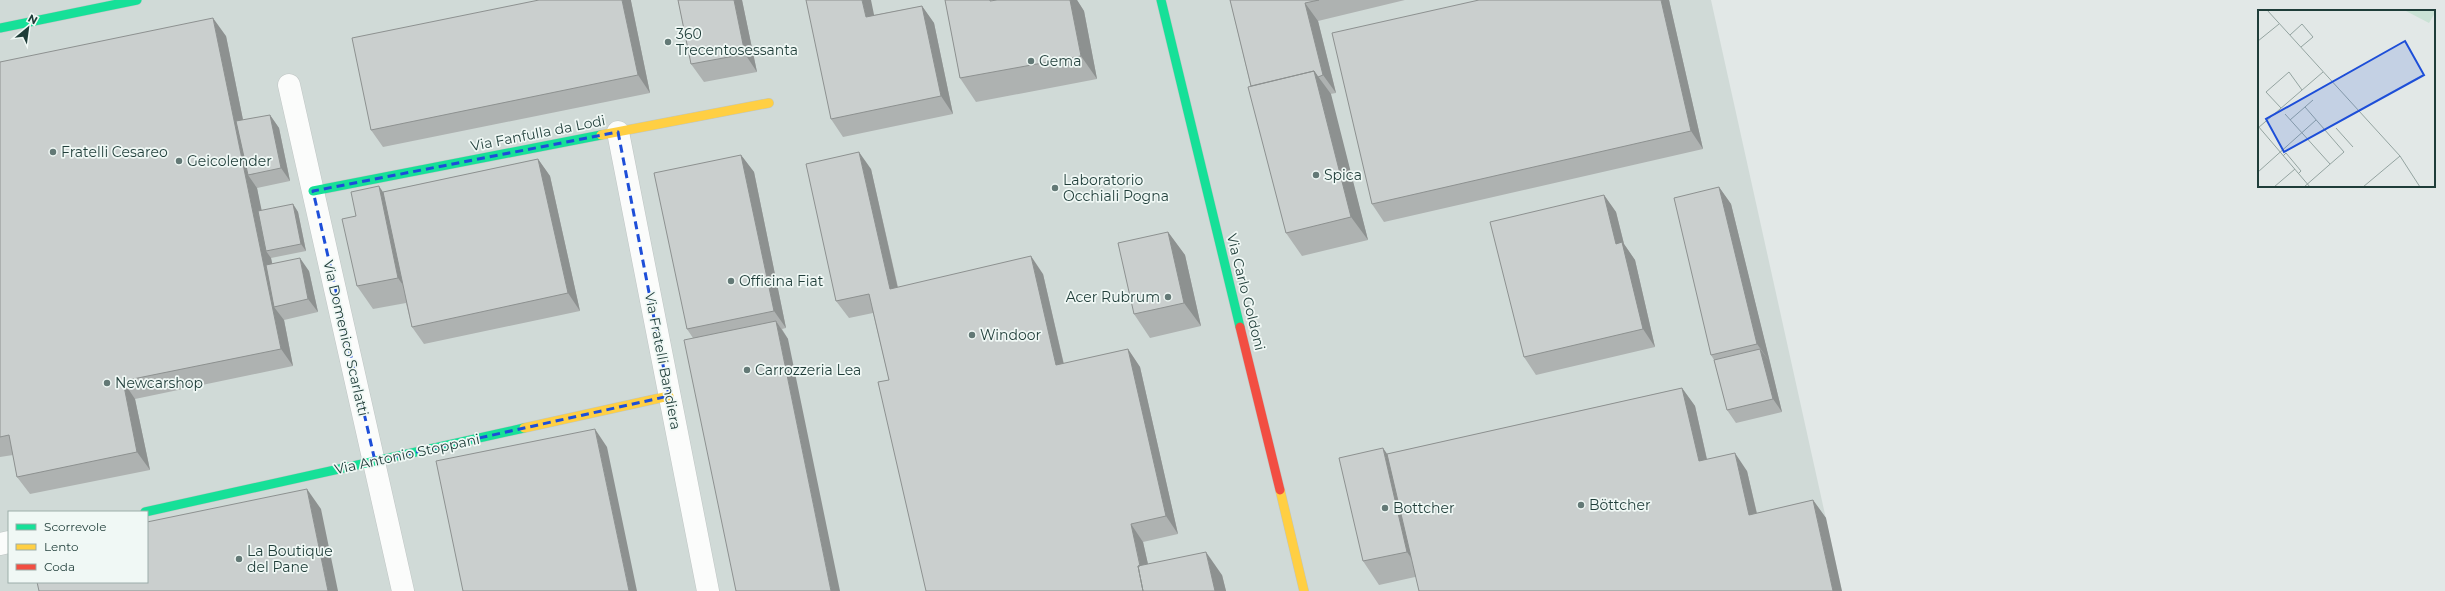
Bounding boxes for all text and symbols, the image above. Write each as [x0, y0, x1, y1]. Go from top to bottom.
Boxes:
north arrow [8, 8, 48, 48]
inset map [2258, 10, 2435, 187]
text: N [26, 11, 40, 28]
place label: 360 Trecentosessanta [676, 25, 798, 59]
marker: 360 Trecentosessanta [663, 37, 673, 47]
place label: Gema [1039, 52, 1081, 70]
marker: Gema [1026, 56, 1036, 66]
street label: Via Fanfulla da Lodi [469, 111, 607, 155]
place label: Fratelli Cesareo [61, 143, 168, 161]
marker: Fratelli Cesareo [48, 147, 58, 157]
place label: Geicolender [187, 152, 272, 170]
marker: Geicolender [174, 156, 184, 166]
place label: Spica [1324, 166, 1362, 184]
marker: Spica [1311, 170, 1321, 180]
place label: Laboratorio Occhiali Pogna [1063, 171, 1169, 205]
marker: Laboratorio Occhiali Pogna [1050, 183, 1060, 193]
street label: Via Carlo Goldoni [1223, 232, 1269, 352]
street label: Via Domenico Scarlatti [319, 258, 373, 418]
place label: Officina Fiat [739, 272, 824, 290]
marker: Officina Fiat [726, 276, 736, 286]
place label: Acer Rubrum [1066, 288, 1160, 306]
street label: Via Fratelli Bandiera [641, 291, 685, 431]
marker: Acer Rubrum [1163, 292, 1173, 302]
place label: Windoor [980, 326, 1042, 344]
marker: Windoor [967, 330, 977, 340]
place label: Carrozzeria Lea [755, 361, 861, 379]
marker: Carrozzeria Lea [742, 365, 752, 375]
place label: Newcarshop [115, 374, 203, 392]
marker: Newcarshop [102, 378, 112, 388]
street label: Via Antonio Stoppani [333, 430, 481, 478]
place label: Böttcher [1589, 496, 1651, 514]
place label: Bottcher [1393, 499, 1455, 517]
marker: Böttcher [1576, 500, 1586, 510]
marker: Bottcher [1380, 503, 1390, 513]
legend [8, 511, 148, 583]
text: Scorrevole [44, 519, 106, 534]
text: Lento [44, 539, 79, 554]
place label: La Boutique del Pane [247, 542, 333, 576]
marker: La Boutique del Pane [234, 554, 244, 564]
text: Coda [44, 559, 75, 574]

